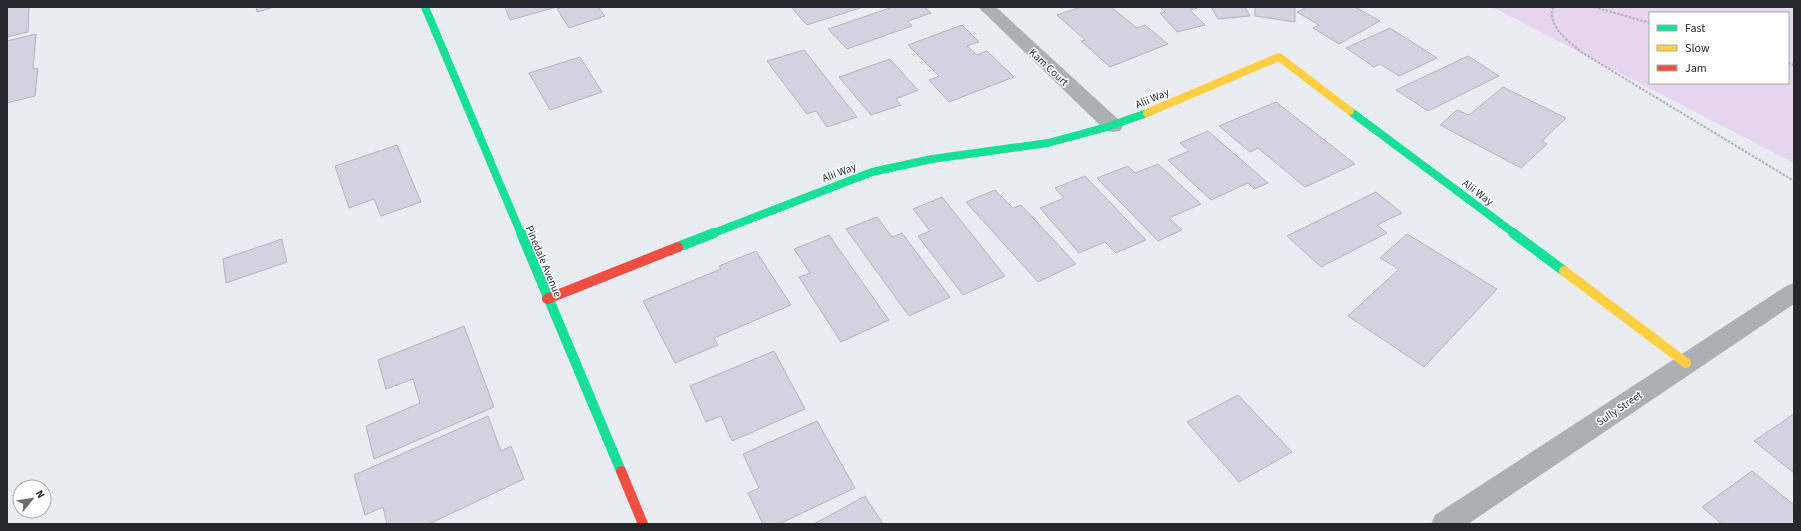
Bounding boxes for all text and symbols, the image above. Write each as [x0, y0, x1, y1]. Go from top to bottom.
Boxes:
legend [1649, 12, 1789, 84]
text: Fast [1685, 20, 1705, 37]
text: Slow [1685, 40, 1710, 57]
street label: Kam Court [1026, 45, 1072, 90]
text: Jam [1685, 60, 1707, 77]
street label: Alii Way [1133, 85, 1171, 112]
street label: Alii Way [820, 159, 858, 186]
street label: Alii Way [1459, 176, 1496, 209]
street label: Pinedale Avenue [522, 223, 566, 300]
street label: Sully Street [1593, 387, 1645, 429]
north arrow [12, 479, 52, 519]
text: N [32, 487, 49, 501]

